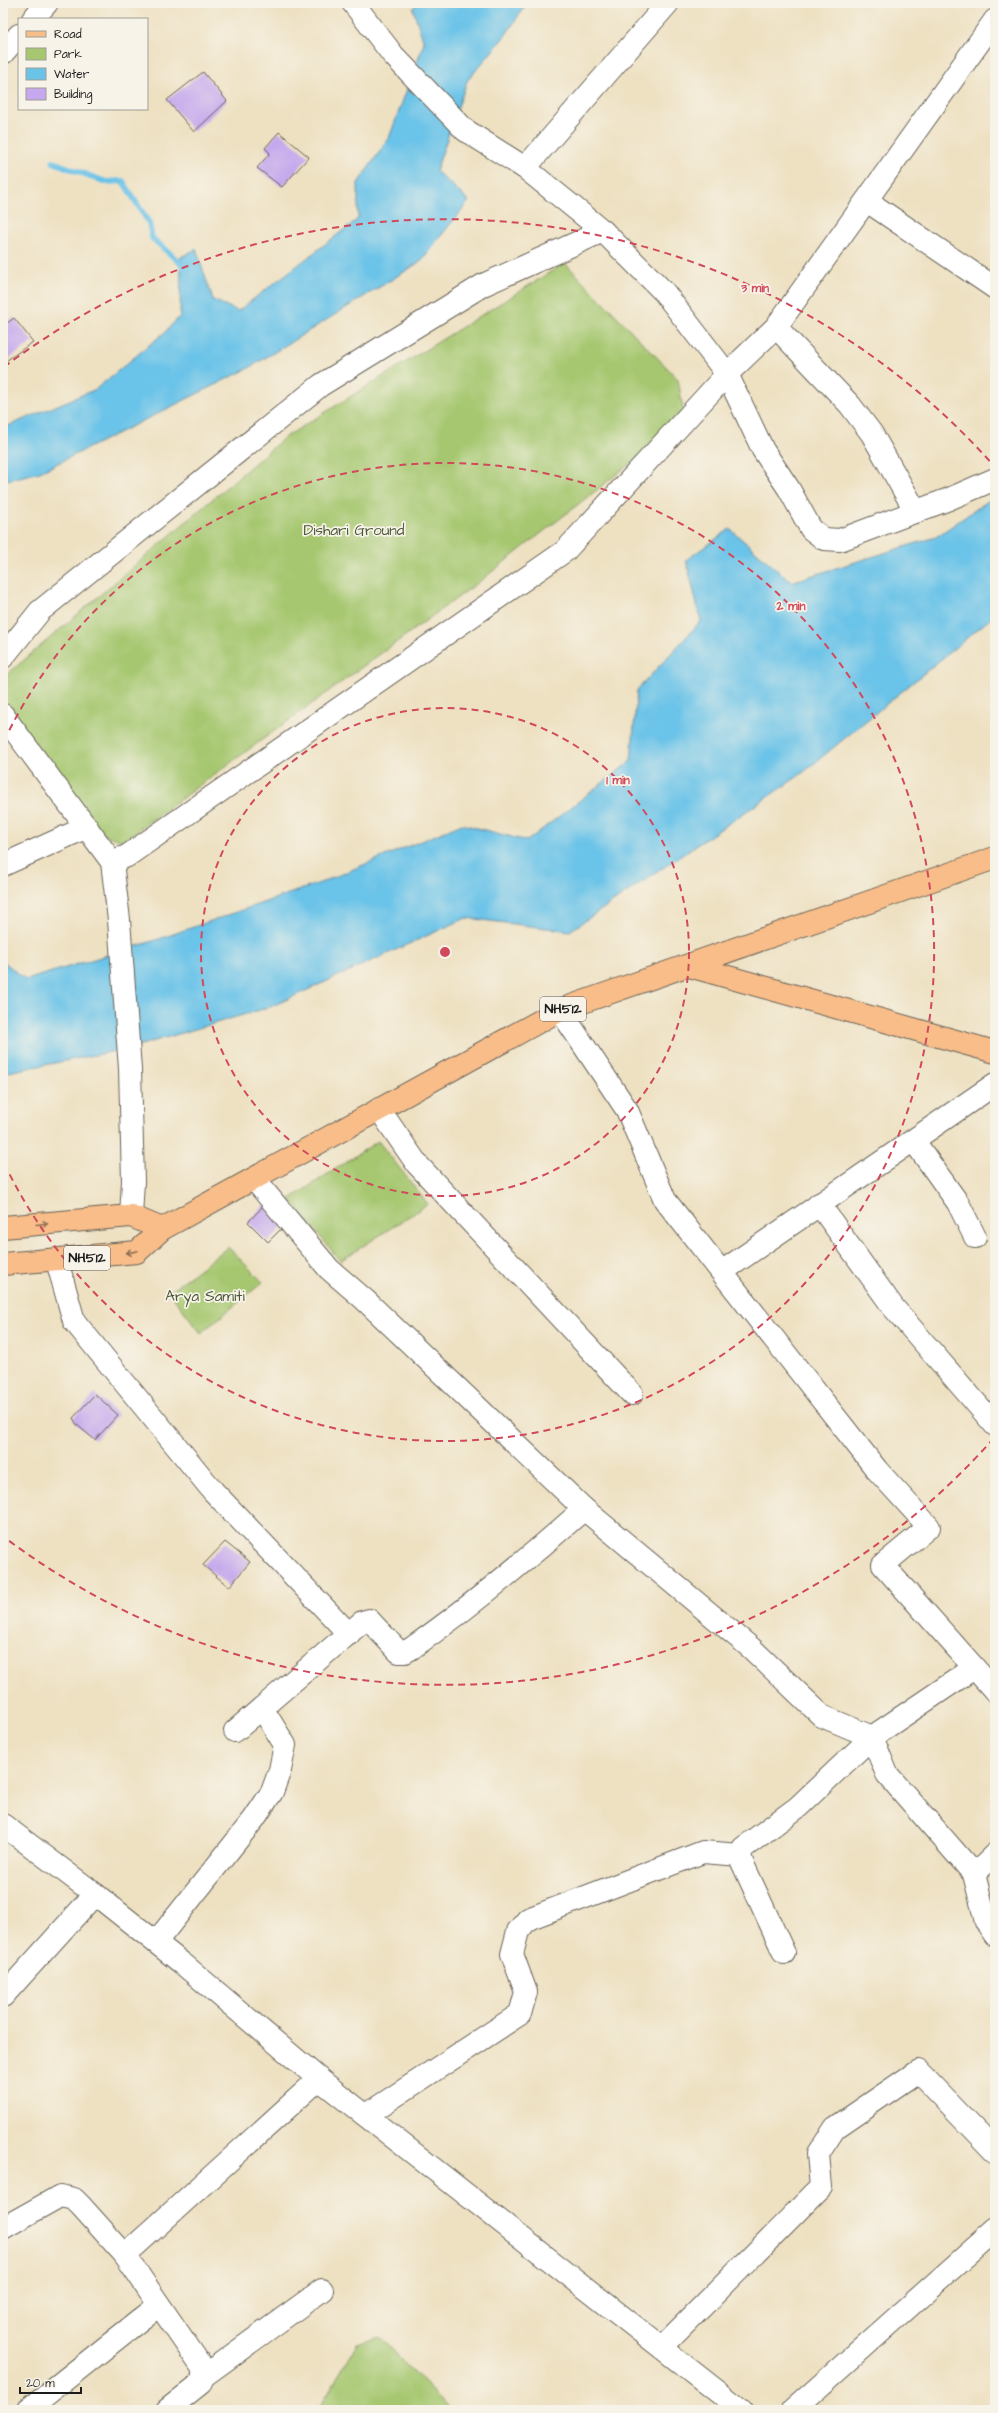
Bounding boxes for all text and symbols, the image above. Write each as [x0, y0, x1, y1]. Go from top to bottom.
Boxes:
legend [18, 18, 148, 110]
text: Road [54, 26, 82, 43]
text: Park [54, 46, 82, 63]
text: Water [54, 66, 90, 83]
text: Building [54, 86, 92, 104]
text: 3 min [740, 280, 769, 297]
park label: Dishari Ground [303, 520, 405, 541]
text: 2 min [776, 598, 805, 615]
text: 1 min [606, 772, 630, 789]
centre of rings [438, 945, 452, 959]
road number: NH512 [540, 997, 586, 1021]
one-way arrow [35, 1220, 48, 1228]
road number: NH512 [64, 1246, 110, 1270]
one-way arrow [125, 1249, 138, 1257]
park label: Arya Samiti [165, 1286, 245, 1308]
scale bar [20, 2369, 81, 2395]
text: 20 m [26, 2375, 55, 2392]

